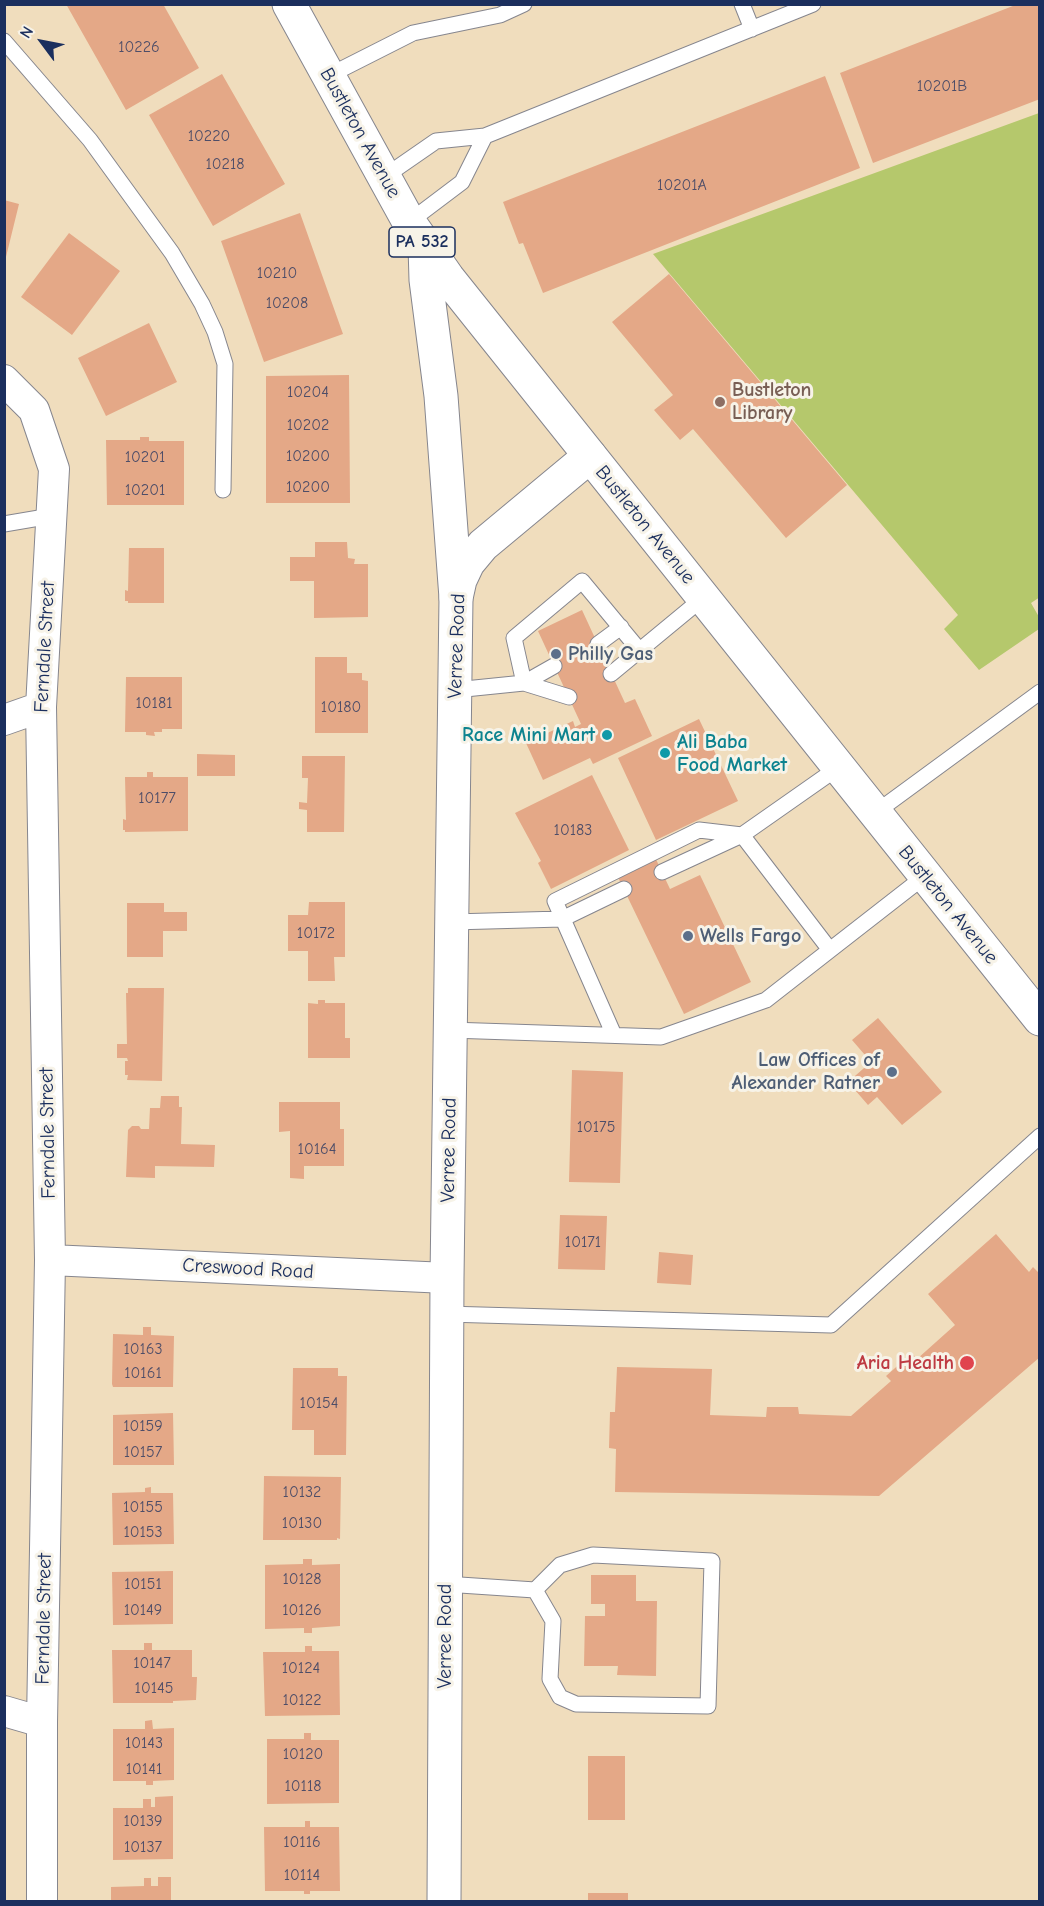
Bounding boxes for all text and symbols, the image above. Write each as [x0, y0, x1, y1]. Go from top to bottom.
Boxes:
north arrow [12, 12, 72, 72]
text: N [16, 23, 37, 42]
house number: 10226 [118, 37, 160, 57]
street label: Bustleton Avenue [314, 64, 406, 202]
house number: 10201B [917, 76, 967, 96]
house number: 10220 [188, 126, 230, 146]
house number: 10218 [205, 154, 245, 174]
house number: 10201A [657, 175, 707, 195]
road number: PA 532 [389, 227, 455, 257]
house number: 10210 [257, 263, 297, 283]
house number: 10208 [266, 293, 308, 313]
place label: Bustleton Library [732, 378, 811, 425]
house number: 10204 [287, 382, 329, 402]
marker: Bustleton Library [713, 395, 727, 409]
house number: 10202 [287, 415, 329, 435]
house number: 10200 [286, 446, 330, 466]
house number: 10201 [125, 447, 165, 467]
street label: Bustleton Avenue [590, 461, 700, 589]
house number: 10200 [286, 477, 330, 497]
house number: 10201 [125, 480, 165, 500]
street label: Ferndale Street [30, 581, 60, 713]
street label: Verree Road [443, 593, 471, 699]
place label: Philly Gas [568, 642, 653, 666]
marker: Philly Gas [549, 647, 563, 661]
house number: 10181 [136, 693, 172, 713]
house number: 10180 [321, 697, 361, 717]
place label: Race Mini Mart [462, 723, 595, 747]
marker: Race Mini Mart [600, 728, 614, 742]
place label: Ali Baba Food Market [677, 730, 787, 777]
marker: Ali Baba Food Market [658, 746, 672, 760]
house number: 10177 [138, 788, 176, 808]
house number: 10183 [554, 820, 592, 840]
street label: Bustleton Avenue [893, 841, 1003, 969]
house number: 10172 [297, 923, 335, 943]
place label: Wells Fargo [700, 924, 801, 948]
marker: Wells Fargo [681, 929, 695, 943]
place label: Law Offices of Alexander Ratner [731, 1048, 880, 1095]
marker: Law Offices of Alexander Ratner [885, 1065, 899, 1079]
street label: Ferndale Street [35, 1067, 61, 1199]
street label: Verree Road [436, 1097, 462, 1203]
house number: 10175 [577, 1117, 615, 1137]
house number: 10164 [298, 1139, 336, 1159]
house number: 10171 [565, 1232, 601, 1252]
street label: Creswood Road [182, 1254, 314, 1284]
house number: 10163 [123, 1339, 163, 1359]
place label: Aria Health [857, 1351, 954, 1375]
marker: Aria Health [958, 1354, 976, 1372]
house number: 10161 [124, 1363, 162, 1383]
house number: 10154 [300, 1393, 338, 1413]
house number: 10159 [123, 1416, 163, 1436]
house number: 10157 [124, 1442, 162, 1462]
house number: 10132 [283, 1482, 321, 1502]
house number: 10155 [123, 1497, 163, 1517]
house number: 10130 [282, 1513, 322, 1533]
house number: 10153 [123, 1522, 163, 1542]
street label: Ferndale Street [31, 1553, 57, 1685]
house number: 10128 [282, 1569, 322, 1589]
house number: 10151 [124, 1574, 162, 1594]
street label: Verree Road [433, 1584, 457, 1688]
house number: 10149 [124, 1600, 162, 1620]
house number: 10126 [282, 1600, 322, 1620]
house number: 10147 [133, 1653, 171, 1673]
house number: 10124 [282, 1658, 320, 1678]
house number: 10145 [135, 1678, 173, 1698]
house number: 10122 [282, 1690, 322, 1710]
house number: 10143 [125, 1733, 163, 1753]
house number: 10120 [283, 1744, 323, 1764]
house number: 10141 [126, 1759, 162, 1779]
house number: 10118 [285, 1776, 321, 1796]
house number: 10139 [123, 1811, 163, 1831]
house number: 10116 [283, 1832, 321, 1852]
house number: 10137 [124, 1837, 162, 1857]
house number: 10114 [284, 1865, 320, 1885]

